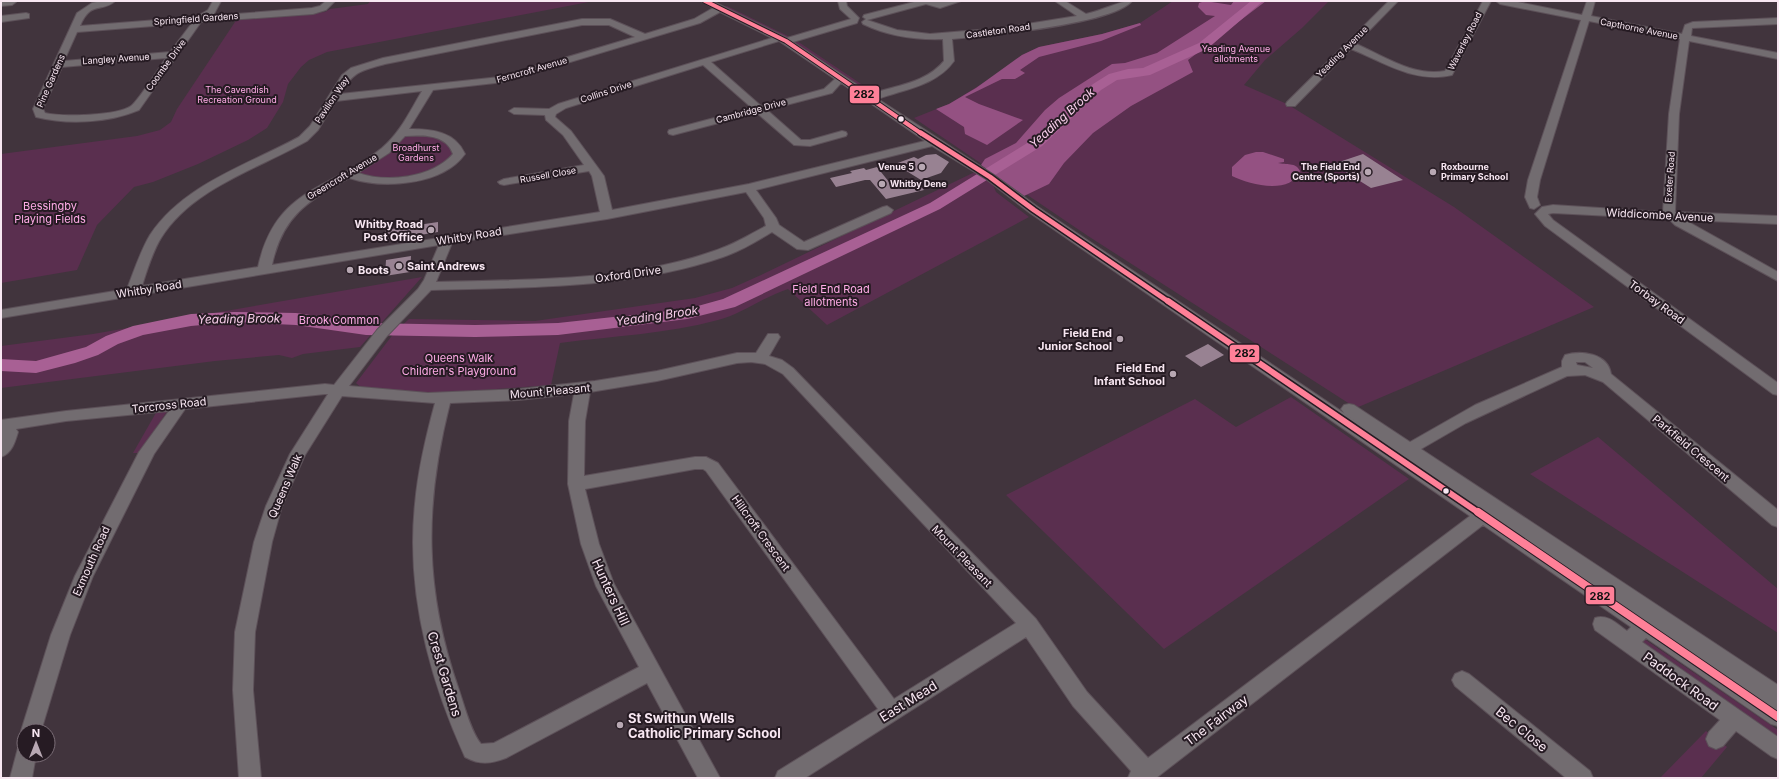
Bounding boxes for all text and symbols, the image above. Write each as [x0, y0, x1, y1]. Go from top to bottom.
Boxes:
street label: Springfield Gardens [153, 10, 239, 27]
street label: Waverley Road [1445, 10, 1484, 72]
street label: Capthorne Avenue [1599, 16, 1679, 41]
street label: Castleton Road [965, 21, 1031, 40]
street label: Yeading Avenue [1314, 24, 1370, 80]
street label: Coombe Drive [143, 37, 188, 93]
park label: Yeading Avenue allotments [1202, 43, 1270, 64]
street label: Langley Avenue [82, 51, 150, 66]
street label: Pine Gardens [34, 52, 67, 109]
street label: Ferncroft Avenue [495, 54, 568, 85]
street label: Pavilion Way [312, 74, 351, 125]
street label: Collins Drive [579, 78, 633, 105]
park label: The Cavendish Recreation Ground [197, 84, 277, 105]
water label: Yeading Brook [1026, 84, 1098, 151]
line badge: 282 [849, 85, 880, 104]
text: 282 [853, 87, 875, 101]
street label: Cambridge Drive [715, 96, 787, 125]
unlabelled marker [896, 114, 906, 124]
park label: Broadhurst Gardens [393, 142, 440, 163]
street label: Greencroft Avenue [305, 151, 379, 202]
street label: Exeter Road [1662, 151, 1677, 203]
place label: Venue 5 [878, 161, 914, 172]
place label: The Field End Centre (Sports) [1292, 161, 1360, 182]
place label: Roxbourne Primary School [1441, 161, 1508, 182]
marker: Venue 5 [917, 162, 927, 172]
street label: Russell Close [519, 164, 577, 185]
marker: The Field End Centre (Sports) [1363, 167, 1373, 177]
marker: Roxbourne Primary School [1428, 167, 1438, 177]
place label: Whitby Dene [890, 178, 947, 189]
marker: Whitby Dene [877, 179, 887, 189]
park label: Bessingby Playing Fields [14, 199, 86, 226]
street label: Widdicombe Avenue [1606, 205, 1714, 225]
place label: Whitby Road Post Office [354, 217, 423, 244]
street label: Whitby Road [435, 224, 503, 248]
marker: Whitby Road Post Office [426, 225, 436, 235]
place label: Saint Andrews [407, 259, 485, 273]
marker: Saint Andrews [394, 261, 404, 271]
street label: Oxford Drive [594, 262, 662, 286]
place label: Boots [358, 263, 389, 277]
marker: Boots [345, 265, 355, 275]
street label: Whitby Road [115, 277, 183, 301]
street label: Torbay Road [1626, 277, 1688, 327]
park label: Field End Road allotments [792, 282, 870, 309]
water label: Yeading Brook [615, 302, 699, 329]
water label: Yeading Brook [197, 310, 281, 327]
park label: Brook Common [299, 313, 379, 327]
place label: Field End Junior School [1038, 326, 1112, 353]
marker: Field End Junior School [1115, 334, 1125, 344]
line badge: 282 [1229, 344, 1260, 363]
text: 282 [1234, 346, 1256, 360]
park label: Queens Walk Children's Playground [402, 351, 516, 378]
place label: Field End Infant School [1094, 361, 1165, 388]
marker: Field End Infant School [1168, 369, 1178, 379]
street label: Mount Pleasant [509, 380, 591, 401]
street label: Torcross Road [131, 394, 207, 416]
street label: Parkfield Crescent [1650, 412, 1733, 485]
street label: Queens Walk [265, 452, 305, 520]
unlabelled marker [1441, 486, 1451, 496]
street label: Hillcroft Crescent [729, 492, 793, 574]
street label: Mount Pleasant [929, 522, 995, 590]
street label: Exmouth Road [69, 524, 113, 598]
street label: Hunters Hill [589, 556, 633, 628]
line badge: 282 [1585, 586, 1615, 605]
text: 282 [1589, 589, 1611, 603]
street label: Crest Gardens [424, 629, 466, 719]
street label: Paddock Road [1640, 648, 1722, 714]
street label: East Mead [876, 677, 940, 725]
street label: The Fairway [1181, 691, 1251, 749]
street label: Bec Close [1493, 703, 1551, 755]
place label: St Swithun Wells Catholic Primary School [628, 710, 781, 741]
marker: St Swithun Wells Catholic Primary School [615, 720, 625, 730]
north arrow [16, 723, 56, 763]
text: N [32, 726, 40, 740]

